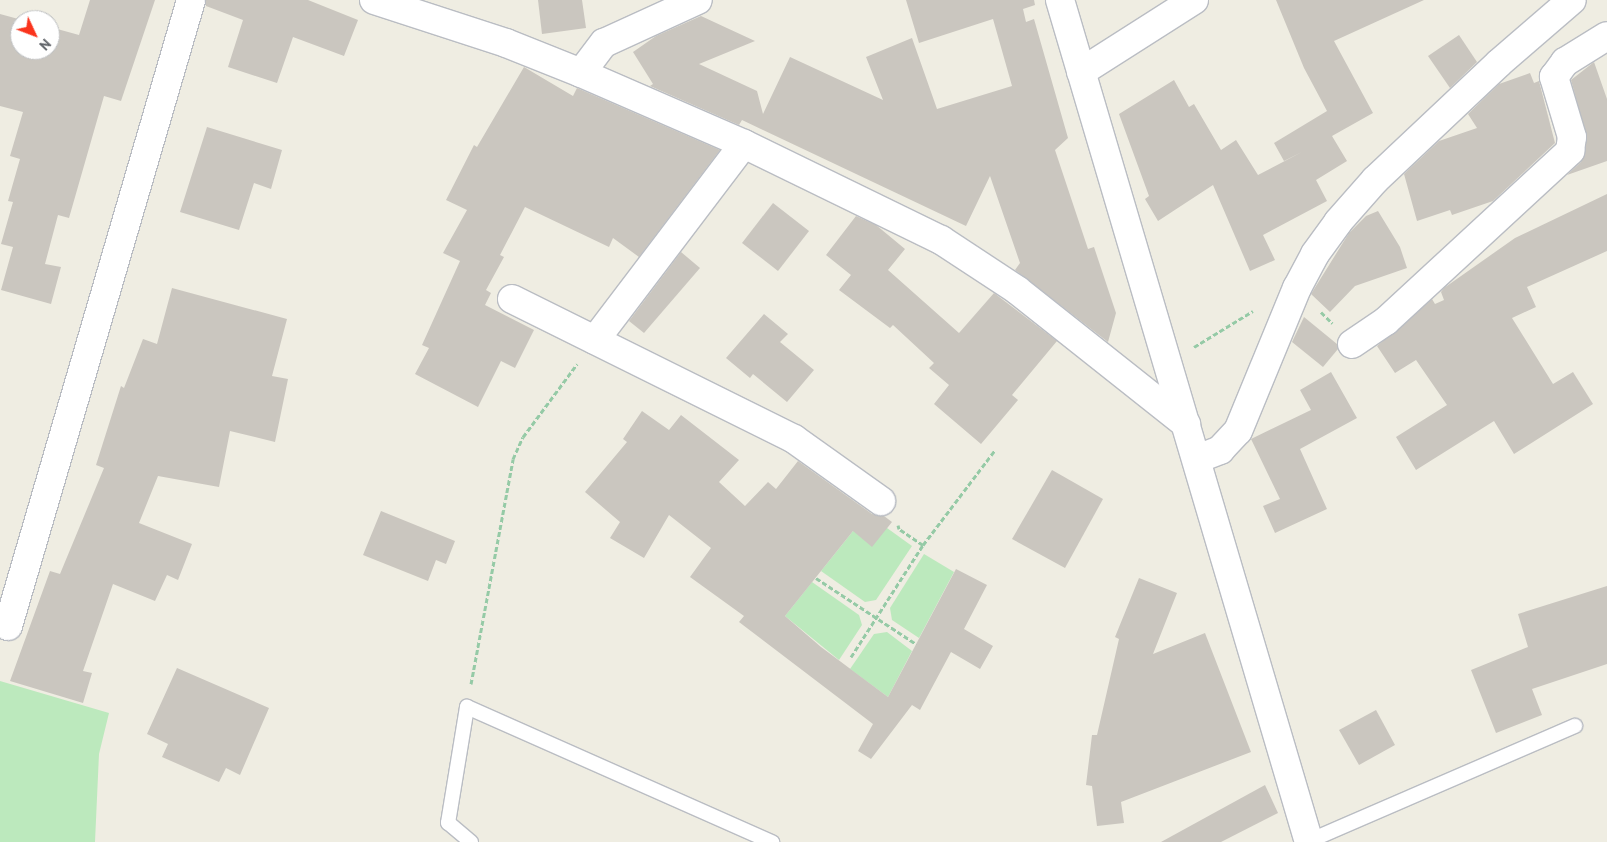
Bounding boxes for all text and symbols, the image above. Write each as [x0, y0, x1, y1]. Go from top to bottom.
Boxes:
north arrow [10, 10, 60, 60]
text: N [36, 35, 55, 54]

